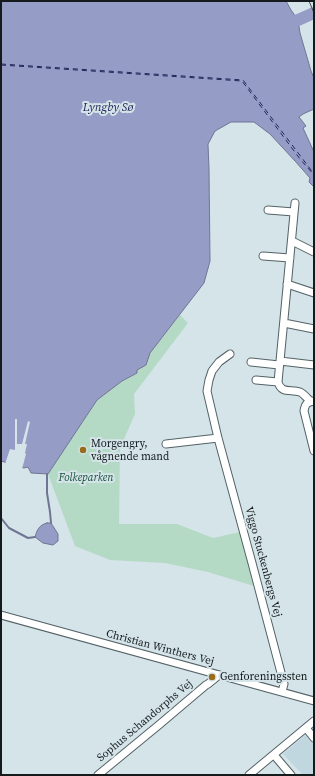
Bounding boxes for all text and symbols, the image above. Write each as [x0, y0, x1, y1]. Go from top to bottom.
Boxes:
water label: Lyngby Sø [83, 101, 133, 115]
place label: Morgengry, vågnende mand [91, 437, 169, 463]
marker: Morgengry, vågnende mand [78, 445, 88, 455]
park label: Folkeparken [59, 471, 113, 485]
street label: Viggo Stuckenbergs Vej [242, 505, 284, 619]
street label: Christian Winthers Vej [105, 627, 215, 669]
place label: Genforeningssten [220, 670, 307, 684]
marker: Genforeningssten [207, 672, 217, 682]
street label: Sophus Schandorphs Vej [95, 677, 195, 765]

